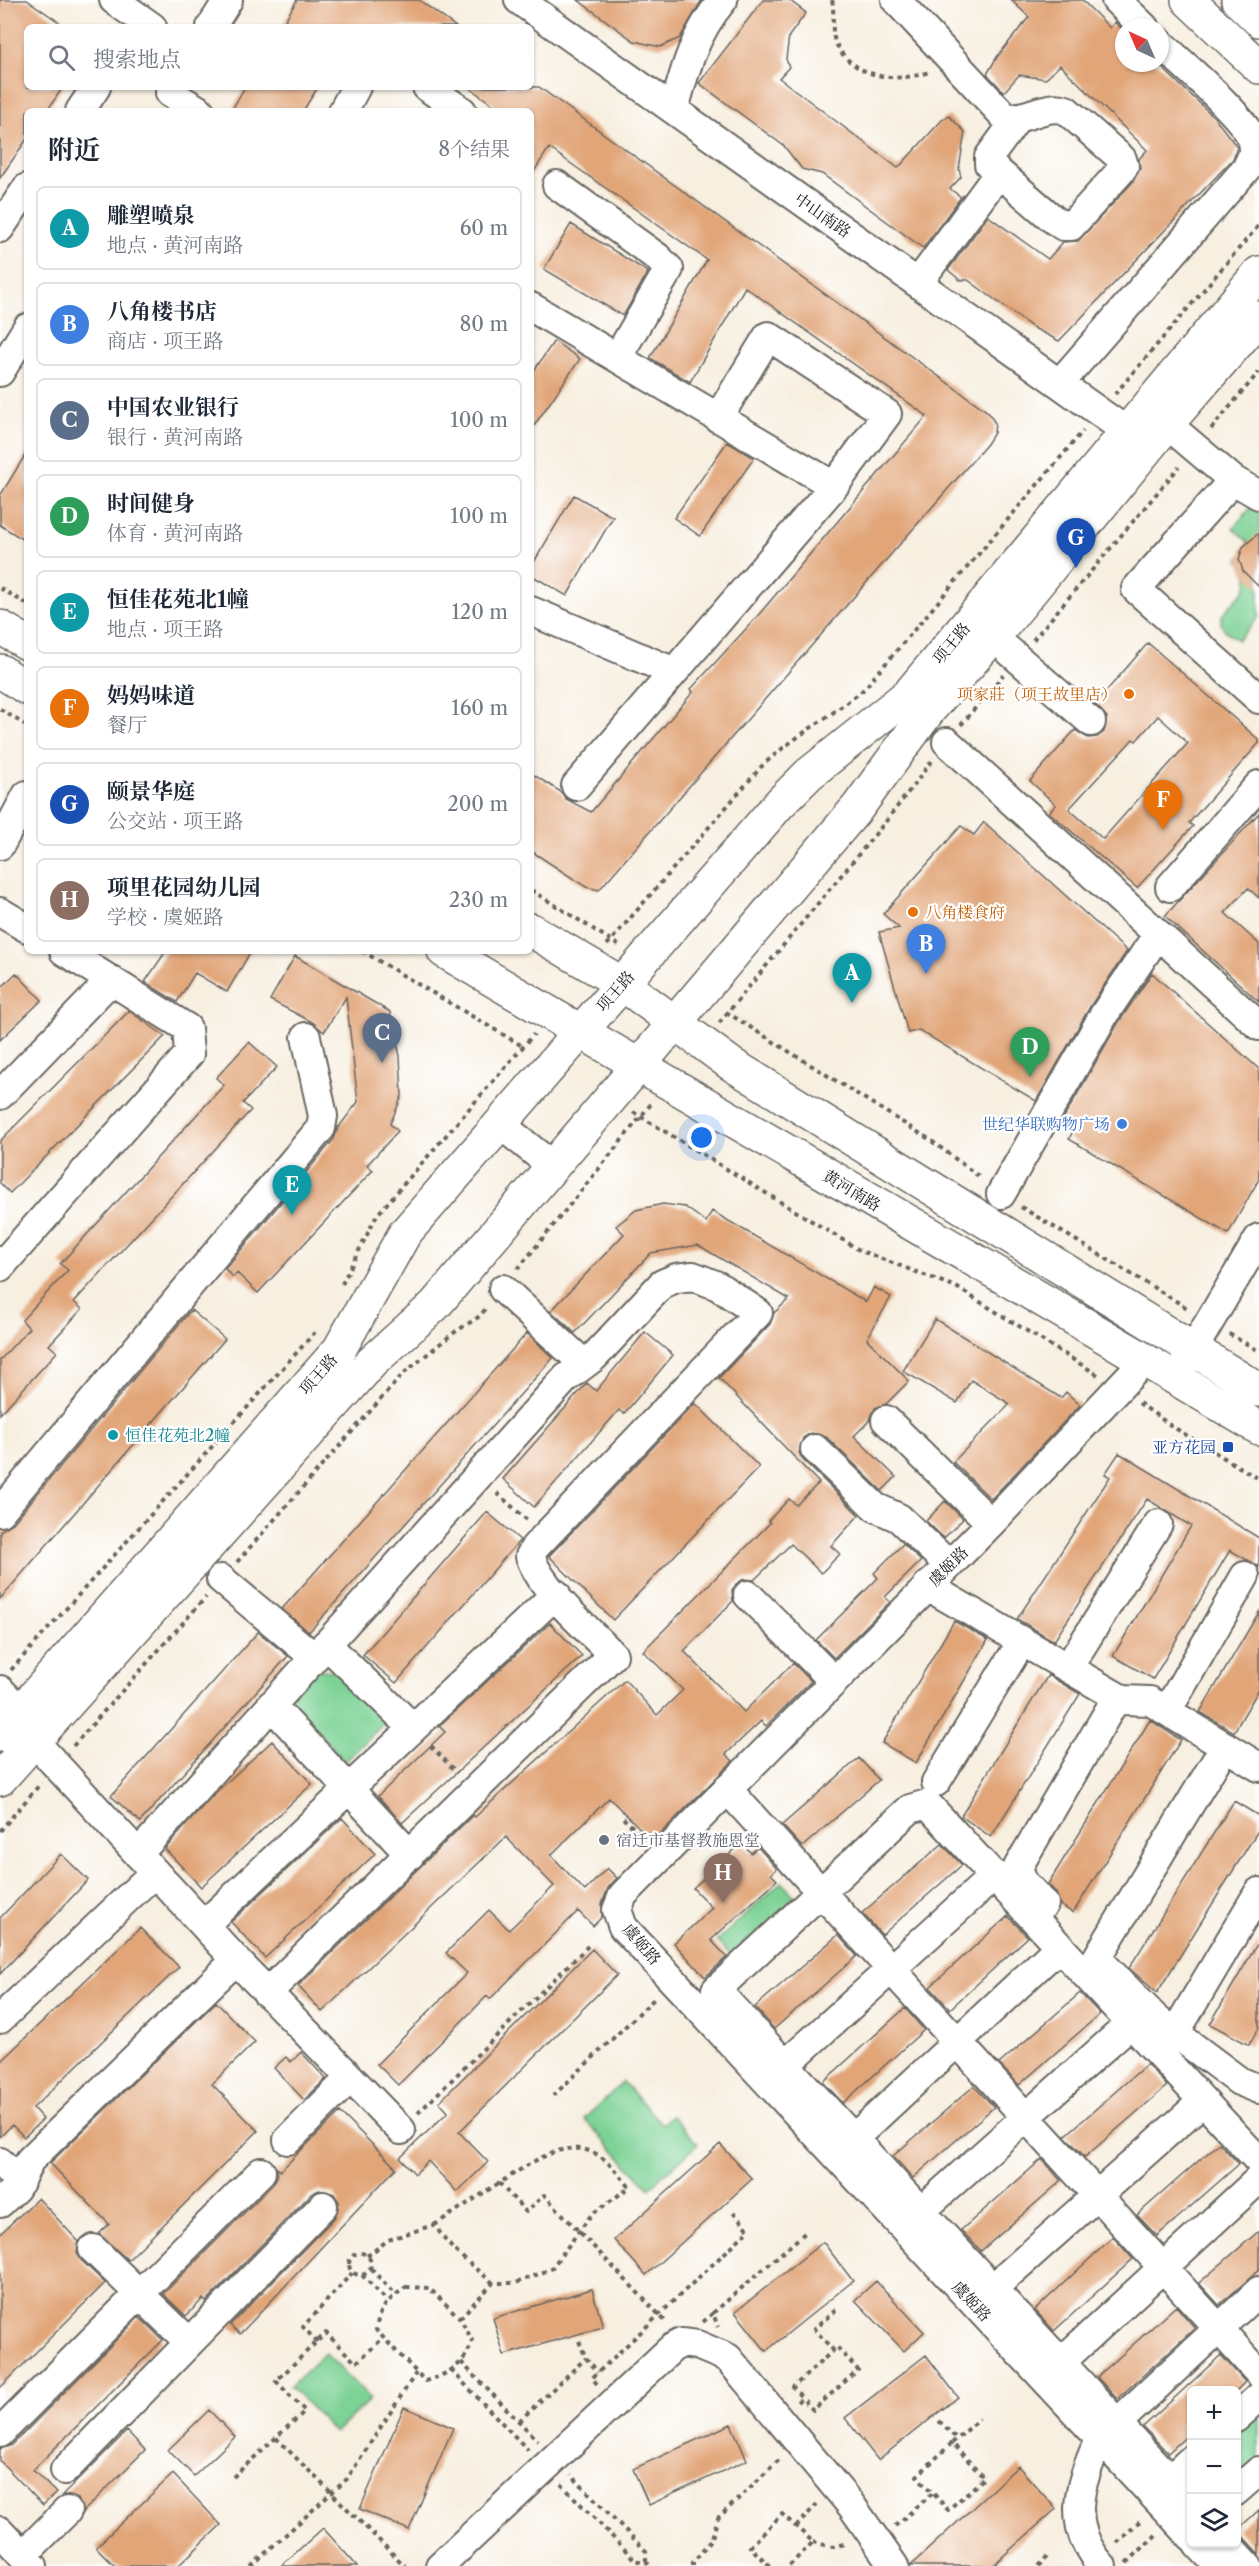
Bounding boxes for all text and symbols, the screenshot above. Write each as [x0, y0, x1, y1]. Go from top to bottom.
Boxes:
north arrow [1115, 18, 1169, 72]
search box [24, 24, 534, 90]
icon: search [45, 41, 78, 74]
text: 搜索地点 [93, 46, 181, 73]
text: 附近 [48, 134, 100, 166]
text: 8个结果 [438, 137, 510, 161]
street label: 中山南路 [791, 188, 855, 242]
text: 雕塑喷泉 [107, 202, 195, 229]
text: A [62, 216, 77, 240]
text: 60 m [460, 216, 508, 240]
text: 地点 · 黄河南路 [107, 233, 243, 257]
text: 八角楼书店 [107, 298, 217, 325]
text: B [62, 312, 77, 336]
text: 80 m [460, 312, 508, 336]
text: 商店 · 项王路 [107, 329, 223, 353]
text: 中国农业银行 [107, 394, 239, 421]
text: C [61, 408, 78, 432]
text: 100 m [450, 408, 508, 432]
text: 银行 · 黄河南路 [107, 425, 243, 449]
text: 时间健身 [107, 490, 195, 517]
text: D [61, 504, 78, 528]
text: 100 m [450, 504, 508, 528]
pin: G [1056, 518, 1096, 568]
text: 体育 · 黄河南路 [107, 521, 243, 545]
text: 恒佳花苑北1幢 [107, 586, 249, 613]
text: E [62, 600, 77, 624]
text: 120 m [451, 600, 508, 624]
text: 地点 · 项王路 [107, 617, 223, 641]
street label: 项王路 [928, 618, 974, 668]
text: 妈妈味道 [107, 682, 195, 709]
place label: 项家莊（项王故里店） [957, 684, 1117, 704]
marker: 项家莊（项王故里店） [1122, 687, 1136, 701]
text: F [63, 696, 76, 720]
text: 160 m [451, 696, 508, 720]
text: 餐厅 [107, 713, 147, 737]
text: 颐景华庭 [107, 778, 195, 805]
pin: F [1144, 780, 1182, 830]
text: G [61, 792, 78, 816]
text: 200 m [447, 792, 508, 816]
text: 公交站 · 项王路 [107, 809, 243, 833]
text: 项里花园幼儿园 [107, 874, 261, 901]
text: H [60, 888, 79, 912]
text: 230 m [449, 888, 508, 912]
place label: 八角楼食府 [925, 902, 1005, 922]
text: 学校 · 虞姬路 [107, 905, 223, 929]
marker: 八角楼食府 [906, 905, 920, 919]
pin: B [906, 924, 946, 974]
pin: A [832, 954, 872, 1003]
street label: 项王路 [592, 966, 638, 1016]
pin: C [362, 1014, 401, 1063]
pin: D [1010, 1028, 1050, 1077]
place label: 世纪华联购物广场 [982, 1114, 1110, 1134]
marker: 世纪华联购物广场 [1115, 1117, 1129, 1131]
your location [687, 1123, 716, 1152]
street label: 黄河南路 [819, 1165, 885, 1215]
pin: E [272, 1166, 312, 1215]
street label: 项王路 [295, 1349, 341, 1399]
place label: 恒佳花苑北2幢 [125, 1425, 230, 1445]
marker: 恒佳花苑北2幢 [106, 1428, 120, 1442]
place label: 亚方花园 [1152, 1437, 1216, 1457]
marker: 亚方花园 [1221, 1440, 1235, 1454]
street label: 虞姬路 [924, 1542, 972, 1590]
place label: 宿迁市基督教施恩堂 [616, 1830, 760, 1850]
marker: 宿迁市基督教施恩堂 [597, 1833, 611, 1847]
pin: H [704, 1854, 742, 1903]
street label: 虞姬路 [619, 1919, 665, 1969]
street label: 虞姬路 [948, 2277, 996, 2325]
map controls [1187, 2386, 1241, 2548]
button: + [1187, 2386, 1241, 2440]
button: − [1187, 2440, 1241, 2494]
button: layers [1187, 2494, 1241, 2548]

